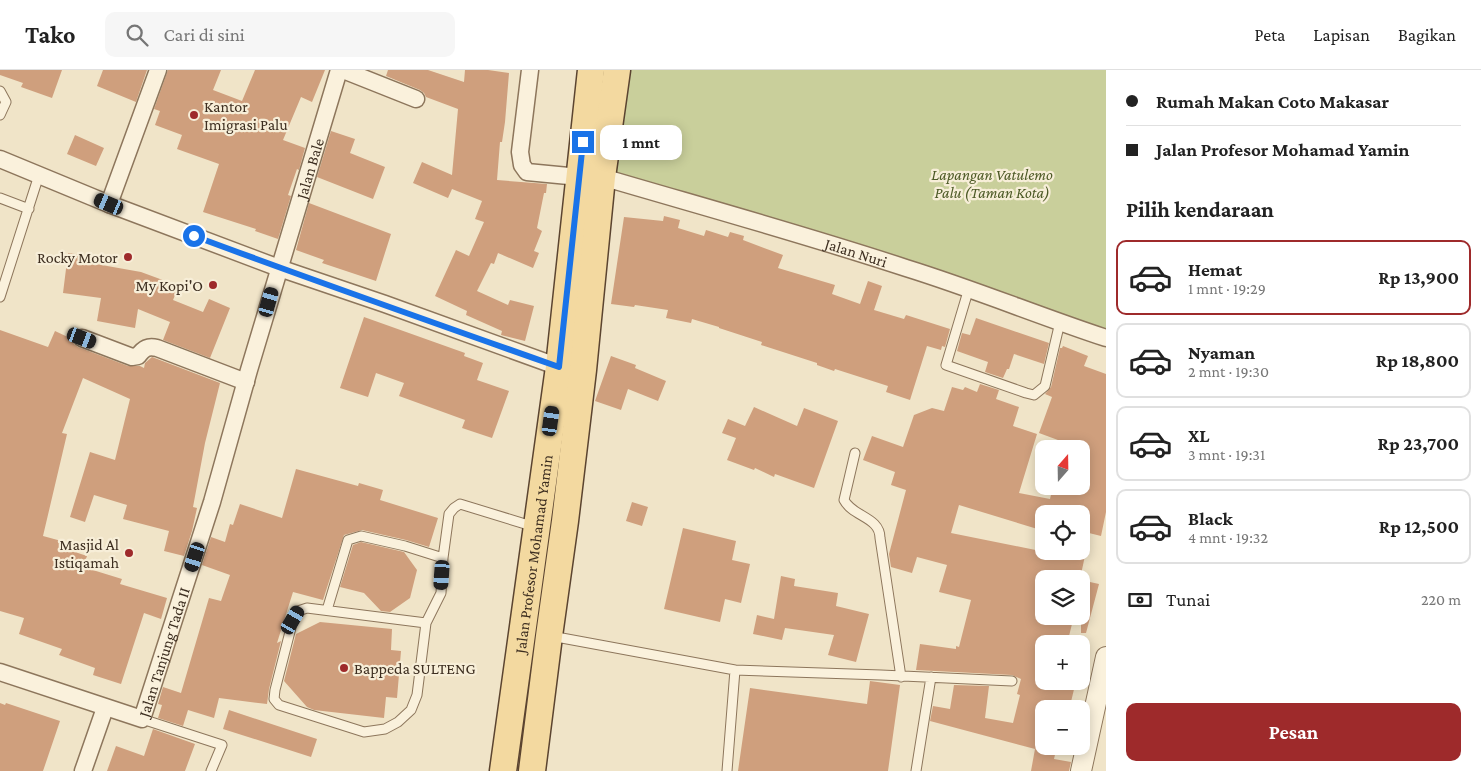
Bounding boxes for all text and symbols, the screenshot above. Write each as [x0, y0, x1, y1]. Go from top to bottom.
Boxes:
search box [105, 12, 455, 57]
text: Tako [25, 21, 75, 48]
icon: search [123, 21, 151, 49]
text: Cari di sini [163, 24, 245, 45]
text: Peta [1255, 25, 1285, 45]
text: Lapisan [1313, 25, 1370, 45]
text: Bagikan [1398, 25, 1456, 45]
text: Rumah Makan Coto Makasar [1156, 91, 1389, 112]
place label: Kantor Imigrasi Palu [204, 98, 288, 134]
marker: Kantor Imigrasi Palu [188, 109, 200, 121]
callout: 1 mnt [600, 124, 683, 160]
route end [572, 131, 594, 153]
text: 1 mnt [622, 134, 660, 151]
street label: Jalan Bale [292, 136, 327, 203]
text: Jalan Profesor Mohamad Yamin [1156, 139, 1409, 160]
park label: Lapangan Vatulemo Palu (Taman Kota) [931, 166, 1053, 202]
car [92, 191, 125, 217]
text: Pilih kendaraan [1126, 197, 1274, 222]
route start [183, 225, 205, 247]
street label: Jalan Nuri [821, 234, 889, 270]
place label: Rocky Motor [37, 249, 118, 267]
marker: Rocky Motor [122, 251, 134, 263]
icon: car [1128, 255, 1173, 300]
text: Hemat [1188, 259, 1242, 280]
text: Rp 13,900 [1378, 267, 1459, 288]
place label: My Kopi'O [135, 277, 203, 295]
marker: My Kopi'O [207, 279, 219, 291]
text: 1 mnt · 19:29 [1188, 280, 1266, 297]
car [257, 286, 280, 318]
car [65, 326, 98, 350]
icon: car [1128, 338, 1173, 383]
text: Nyaman [1188, 342, 1255, 363]
text: Rp 18,800 [1376, 350, 1459, 371]
text: 2 mnt · 19:30 [1188, 363, 1269, 380]
car [541, 405, 560, 437]
icon: car [1128, 421, 1173, 466]
text: XL [1188, 425, 1210, 446]
text: Rp 23,700 [1378, 433, 1459, 454]
north arrow [1035, 440, 1090, 495]
map controls [1035, 440, 1090, 755]
text: 3 mnt · 19:31 [1188, 446, 1265, 463]
street label: Jalan Profesor Mohamad Yamin [511, 453, 556, 657]
icon: car [1128, 504, 1173, 549]
button: locate [1035, 505, 1090, 560]
text: Black [1188, 508, 1233, 529]
text: Rp 12,500 [1379, 516, 1459, 537]
text: 4 mnt · 19:32 [1188, 529, 1268, 546]
place label: Masjid Al Istiqamah [54, 536, 119, 572]
car [183, 540, 206, 574]
marker: Masjid Al Istiqamah [123, 547, 135, 559]
car [433, 560, 450, 590]
button: layers [1035, 570, 1090, 625]
street label: Jalan Tanjung Tada II [135, 585, 193, 721]
icon: cash [1126, 586, 1154, 614]
text: Tunai [1166, 589, 1210, 610]
text: 220 m [1421, 591, 1461, 608]
car [279, 603, 306, 637]
button: + [1035, 635, 1090, 690]
place label: Bappeda SULTENG [354, 660, 476, 678]
marker: Bappeda SULTENG [338, 662, 350, 674]
button: − [1035, 700, 1090, 755]
button: Pesan [1126, 703, 1461, 761]

